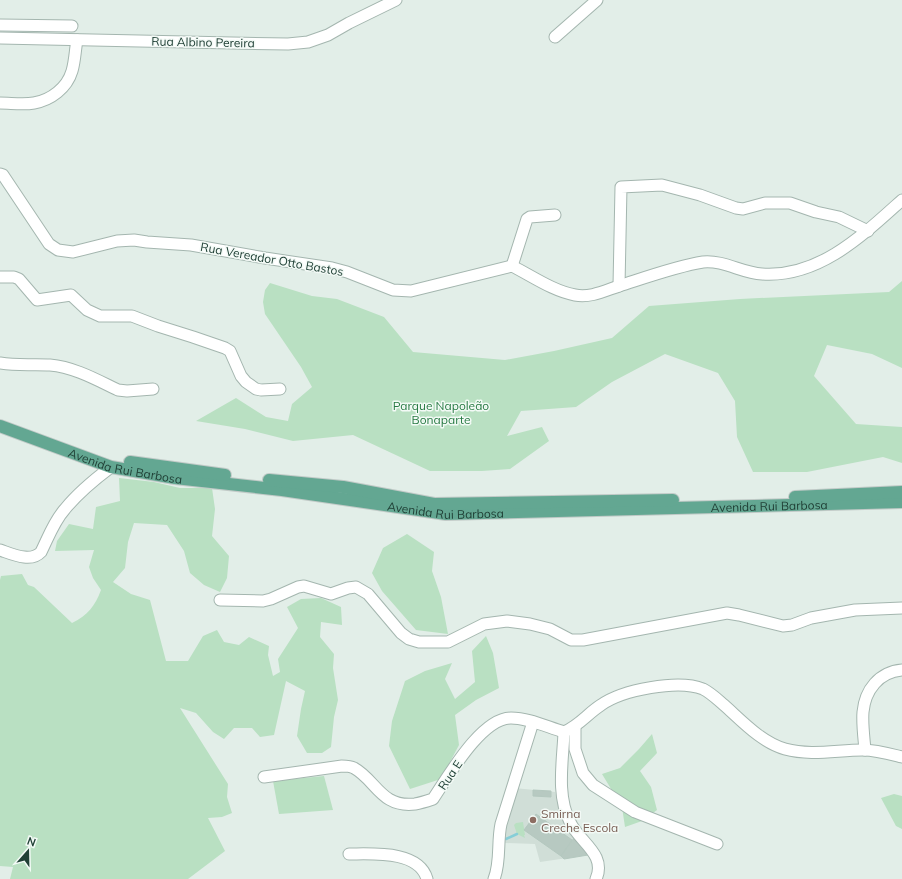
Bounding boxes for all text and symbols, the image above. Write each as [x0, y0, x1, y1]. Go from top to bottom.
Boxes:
street label: Rua Albino Pereira [151, 34, 255, 50]
street label: Rua Vereador Otto Bastos [199, 239, 345, 279]
park label: Parque Napoleão Bonaparte [393, 398, 489, 427]
street label: Avenida Rui Barbosa [66, 444, 183, 486]
street label: Avenida Rui Barbosa [711, 496, 828, 515]
street label: Avenida Rui Barbosa [386, 498, 504, 522]
street label: Rua E [435, 757, 465, 793]
place label: Smirna Creche Escola [541, 806, 618, 835]
marker: Smirna Creche Escola [528, 815, 538, 825]
north arrow [8, 831, 48, 871]
text: N [25, 834, 38, 850]

